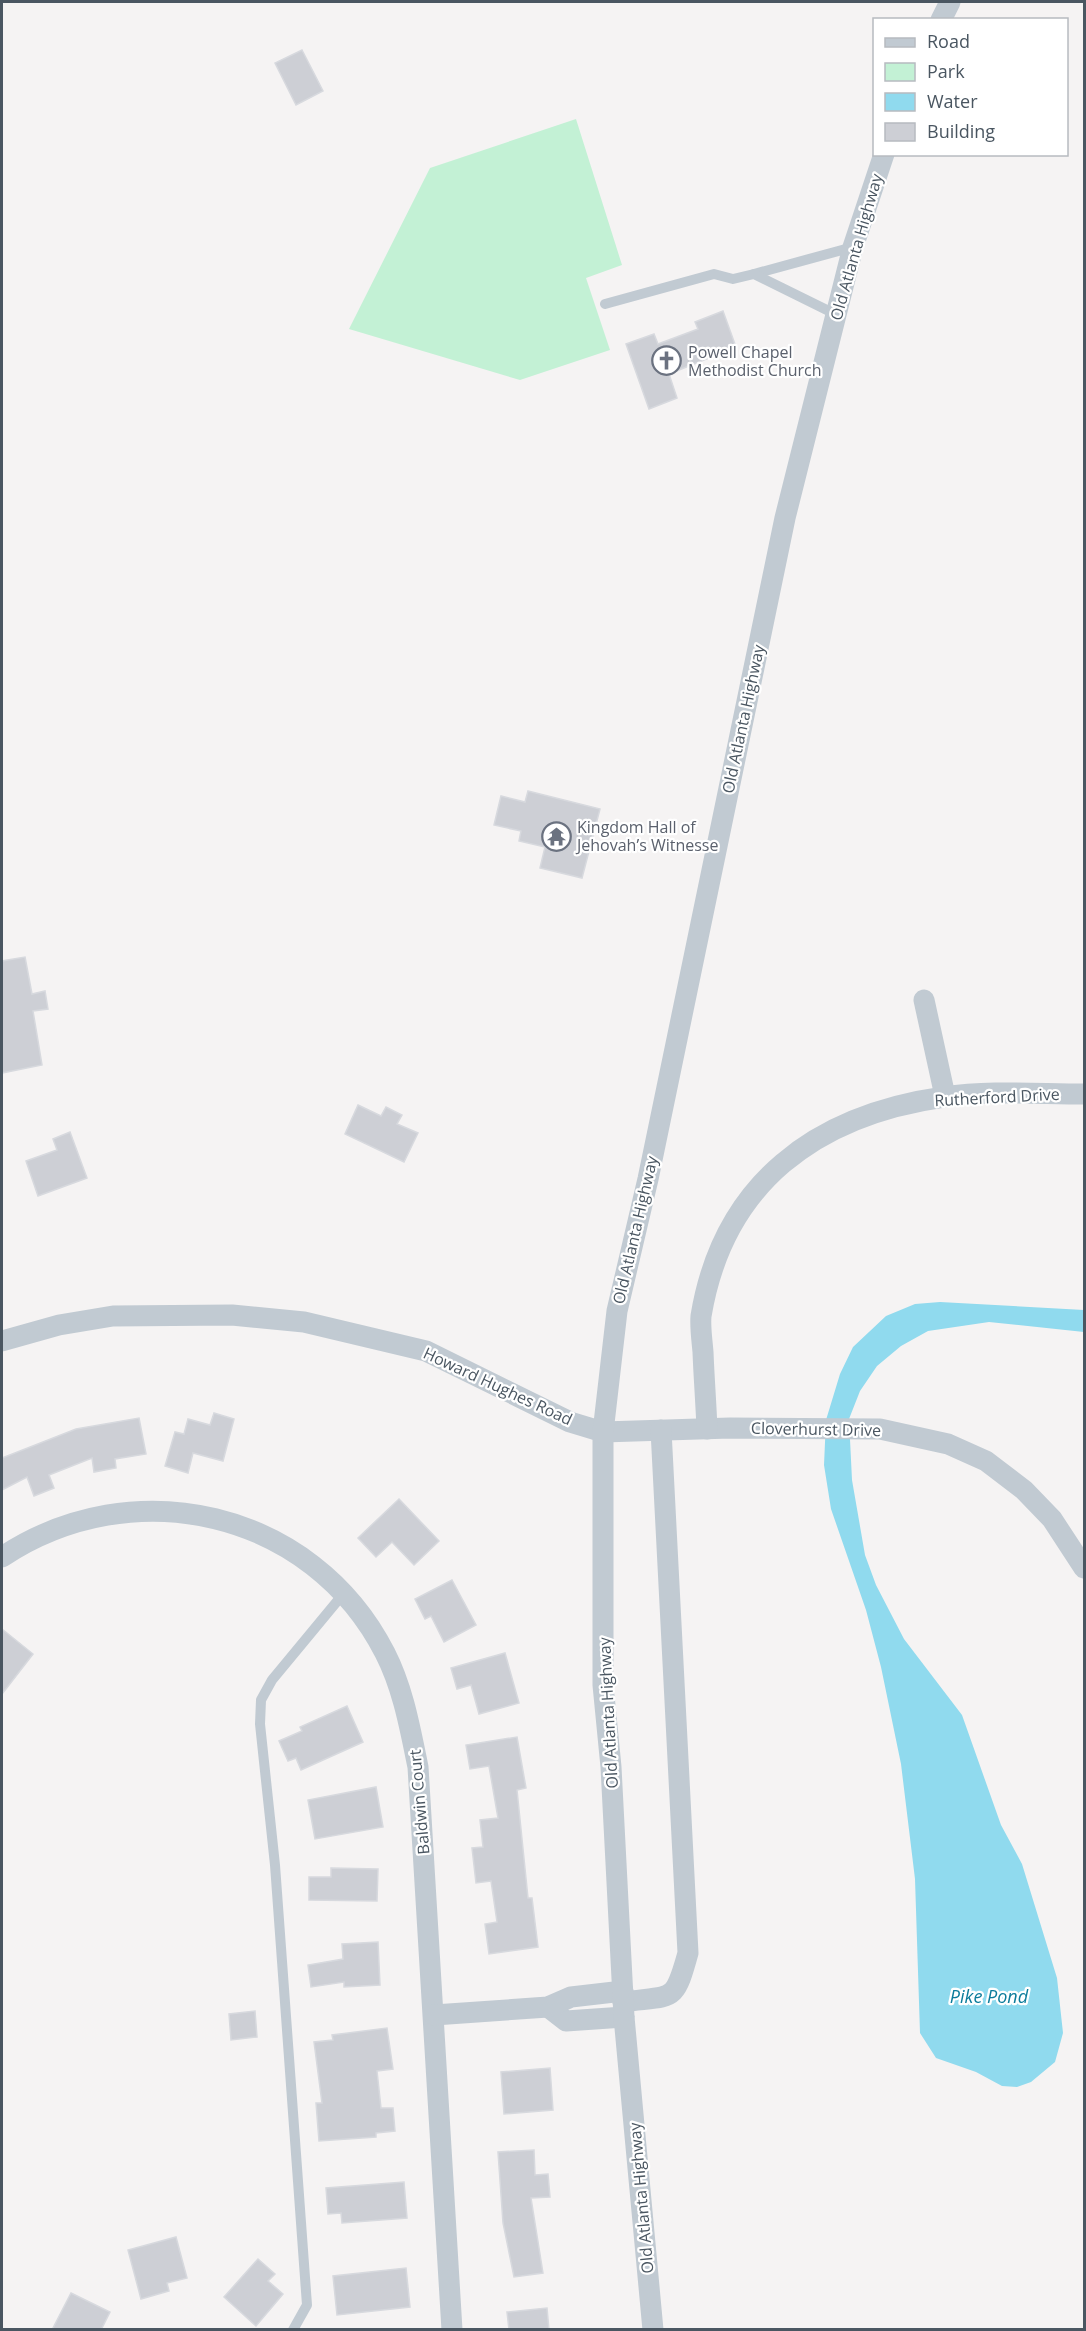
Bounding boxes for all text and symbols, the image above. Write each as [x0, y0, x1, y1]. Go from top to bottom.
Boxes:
legend [873, 18, 1068, 156]
text: Road [927, 29, 970, 53]
text: Park [927, 59, 965, 83]
text: Water [927, 89, 978, 113]
text: Building [927, 119, 995, 143]
street label: Old Atlanta Highway [825, 170, 888, 323]
place label: Powell Chapel Methodist Church [688, 341, 822, 381]
church icon: Powell Chapel Methodist Church [651, 345, 683, 377]
street label: Old Atlanta Highway [717, 642, 770, 795]
place label: Kingdom Hall of Jehovah’s Witnesse [575, 816, 718, 856]
temple icon: Kingdom Hall of Jehovah’s Witnesse [540, 820, 572, 852]
street label: Rutherford Drive [934, 1083, 1060, 1111]
street label: Old Atlanta Highway [607, 1153, 663, 1306]
street label: Howard Hughes Road [420, 1342, 576, 1430]
street label: Cloverhurst Drive [751, 1417, 881, 1441]
street label: Old Atlanta Highway [593, 1636, 623, 1789]
street label: Baldwin Court [403, 1748, 435, 1855]
water label: Pike Pond [950, 1984, 1029, 2008]
street label: Old Atlanta Highway [623, 2121, 659, 2274]

